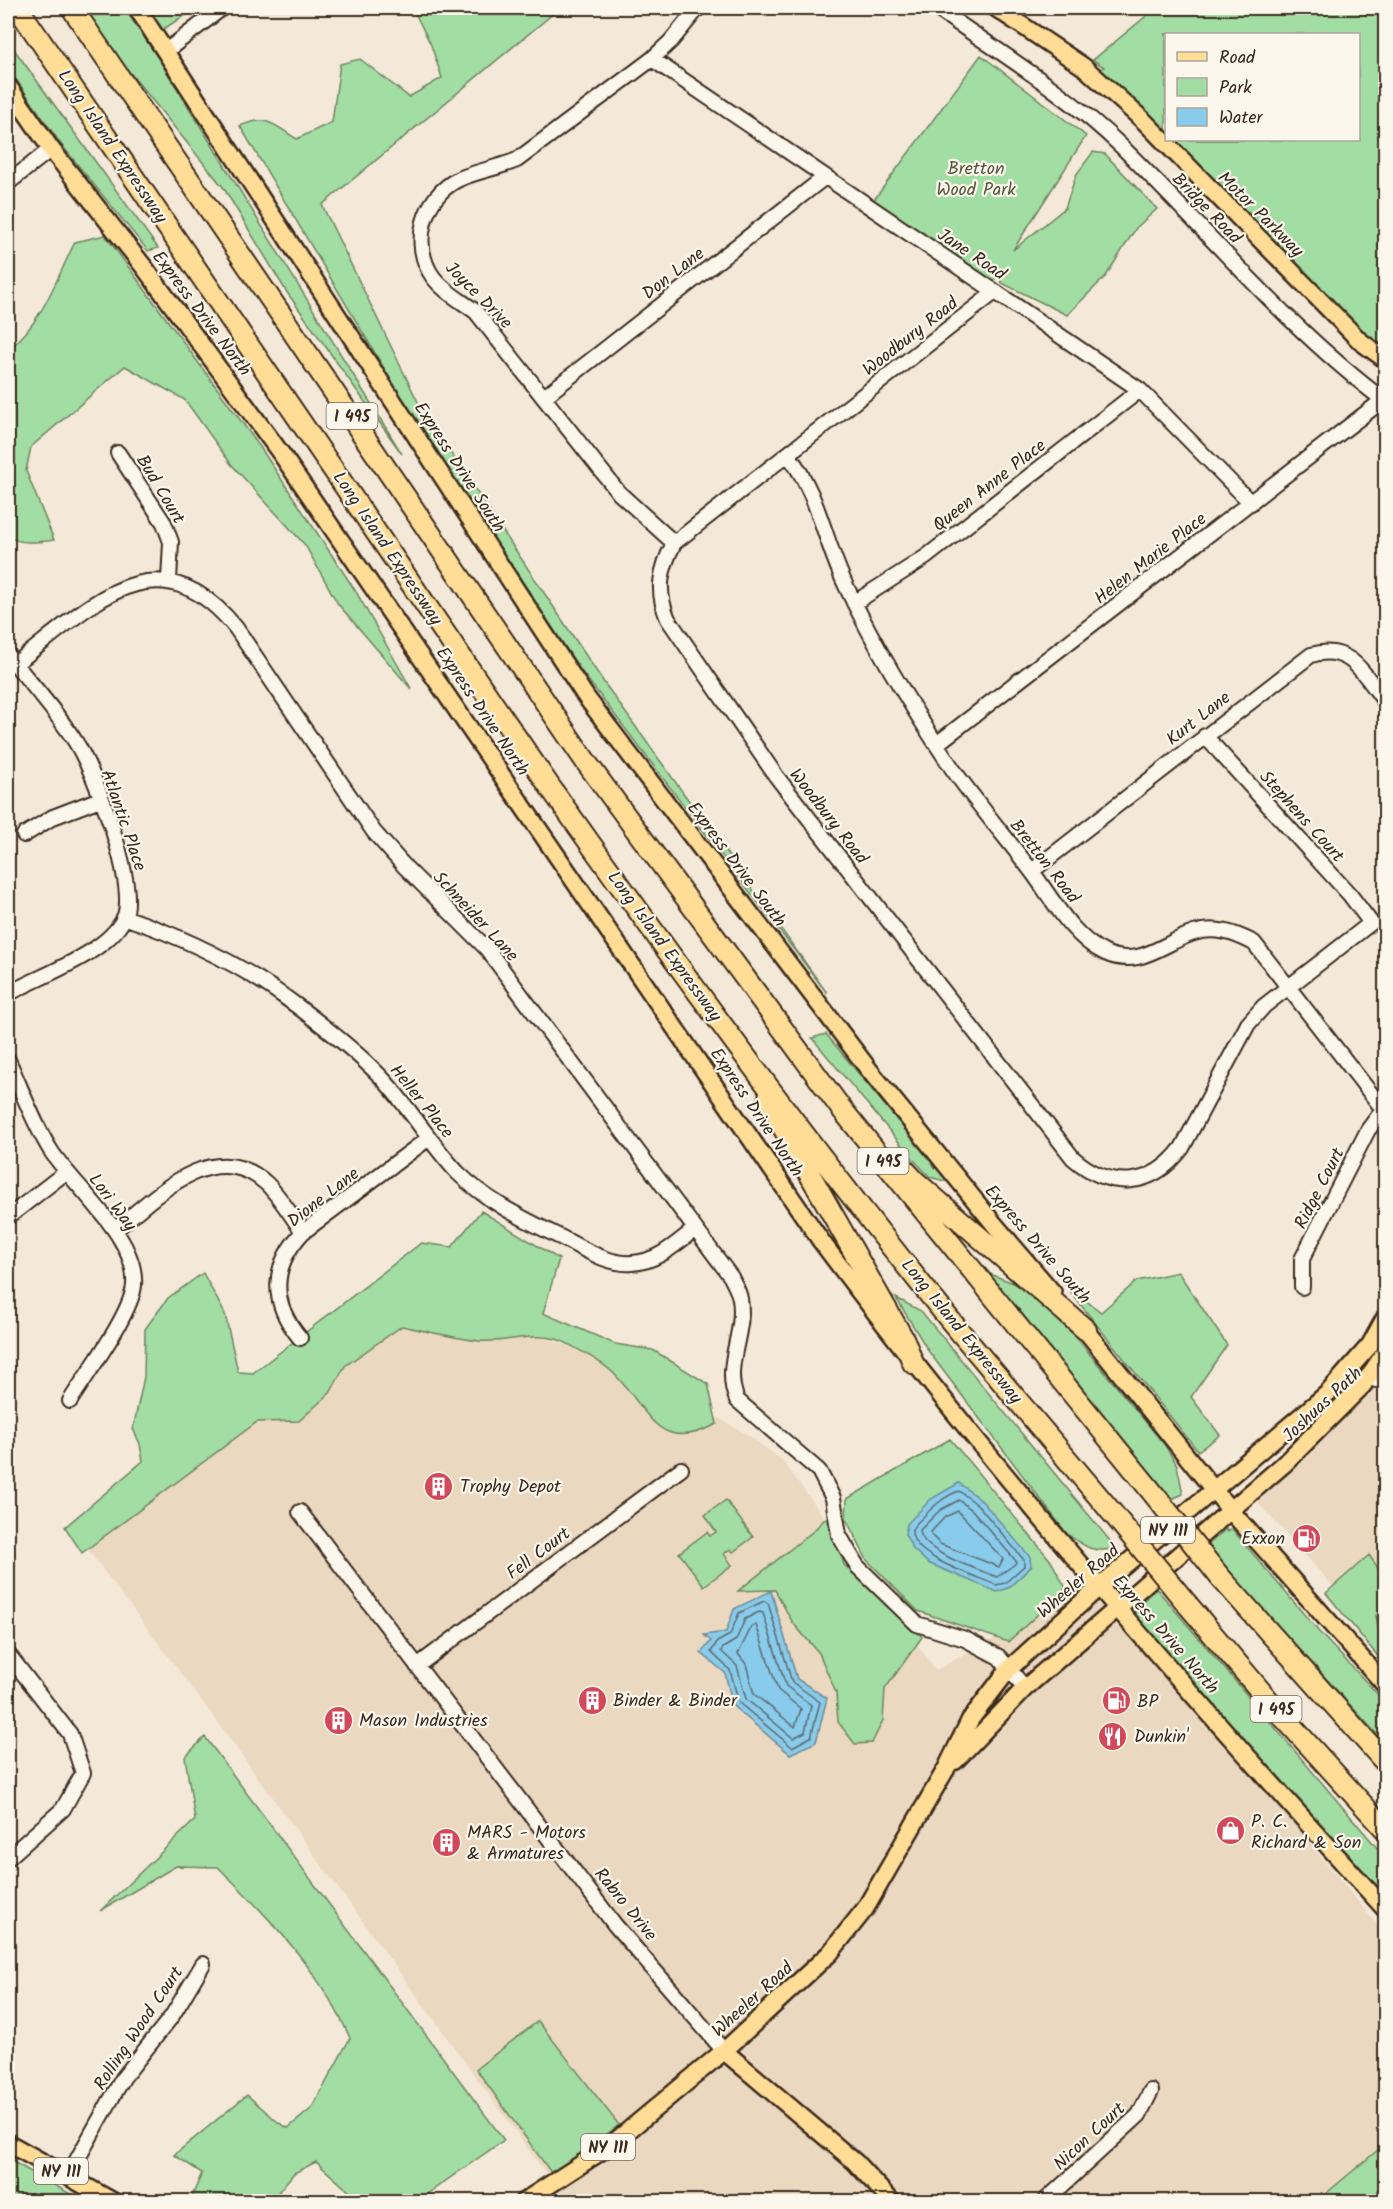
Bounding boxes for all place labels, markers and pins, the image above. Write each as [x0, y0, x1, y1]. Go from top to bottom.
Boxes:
building icon: Trophy Depot [423, 1470, 455, 1502]
place label: Trophy Depot [460, 1473, 562, 1502]
fuel station icon: Exxon [1290, 1522, 1322, 1554]
place label: Exxon [1241, 1525, 1285, 1554]
building icon: Binder & Binder [576, 1684, 608, 1716]
fuel station icon: BP [1100, 1685, 1132, 1717]
place label: Binder & Binder [613, 1687, 738, 1716]
place label: BP [1137, 1688, 1159, 1717]
building icon: Mason Industries [322, 1704, 354, 1736]
place label: Mason Industries [359, 1707, 488, 1736]
restaurant icon: Dunkin' [1097, 1720, 1129, 1752]
place label: Dunkin' [1134, 1723, 1189, 1752]
place label: P. C. Richard & Son [1251, 1808, 1361, 1858]
shop icon: P. C. Richard & Son [1214, 1815, 1246, 1847]
place label: MARS - Motors & Armatures [467, 1819, 586, 1869]
building icon: MARS - Motors & Armatures [430, 1826, 462, 1858]

